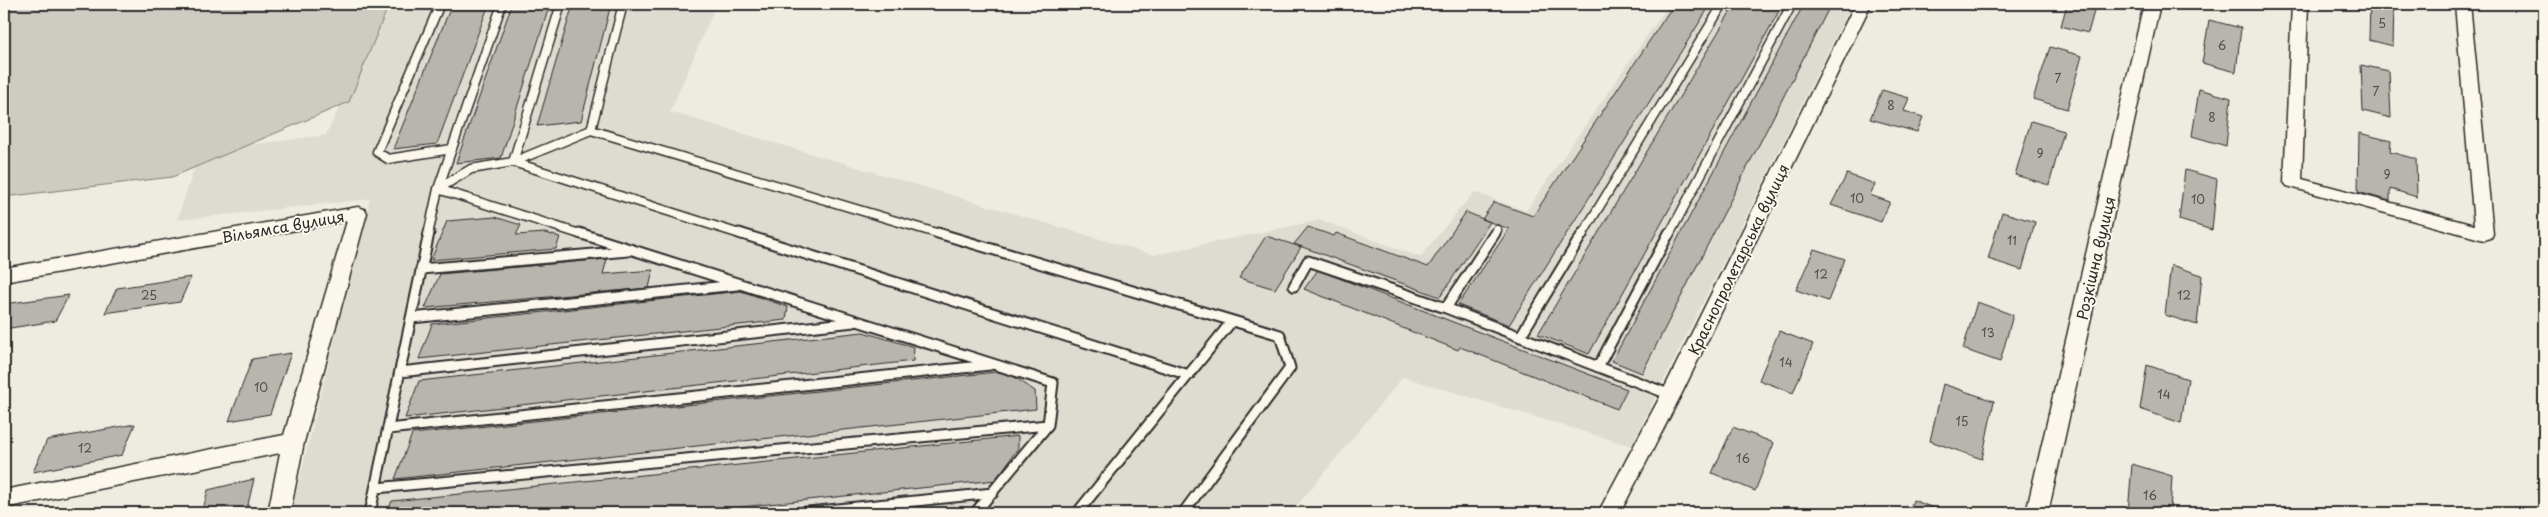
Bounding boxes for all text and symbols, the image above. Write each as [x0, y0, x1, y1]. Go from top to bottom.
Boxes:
house number: 5 [2378, 14, 2386, 32]
house number: 6 [2218, 36, 2226, 54]
house number: 7 [2055, 69, 2062, 87]
house number: 7 [2373, 82, 2380, 100]
house number: 8 [1887, 96, 1895, 114]
house number: 8 [2208, 108, 2216, 126]
house number: 9 [2036, 144, 2044, 162]
street label: Краснопролетарська вулиця [1682, 160, 1794, 358]
house number: 9 [2383, 165, 2391, 183]
house number: 10 [1850, 189, 1864, 207]
house number: 10 [2191, 190, 2205, 208]
street label: Розкішна вулиця [2070, 194, 2120, 322]
street label: Вільямса вулиця [220, 204, 346, 248]
house number: 11 [2007, 231, 2017, 249]
house number: 12 [1814, 265, 1828, 283]
house number: 25 [141, 286, 157, 304]
house number: 12 [2177, 286, 2191, 304]
house number: 13 [1981, 323, 1995, 341]
house number: 14 [1779, 353, 1793, 371]
house number: 10 [254, 378, 268, 396]
house number: 14 [2157, 385, 2171, 403]
house number: 15 [1955, 412, 1969, 430]
house number: 12 [78, 439, 92, 457]
house number: 16 [1736, 449, 1750, 467]
house number: 16 [2143, 486, 2157, 504]

